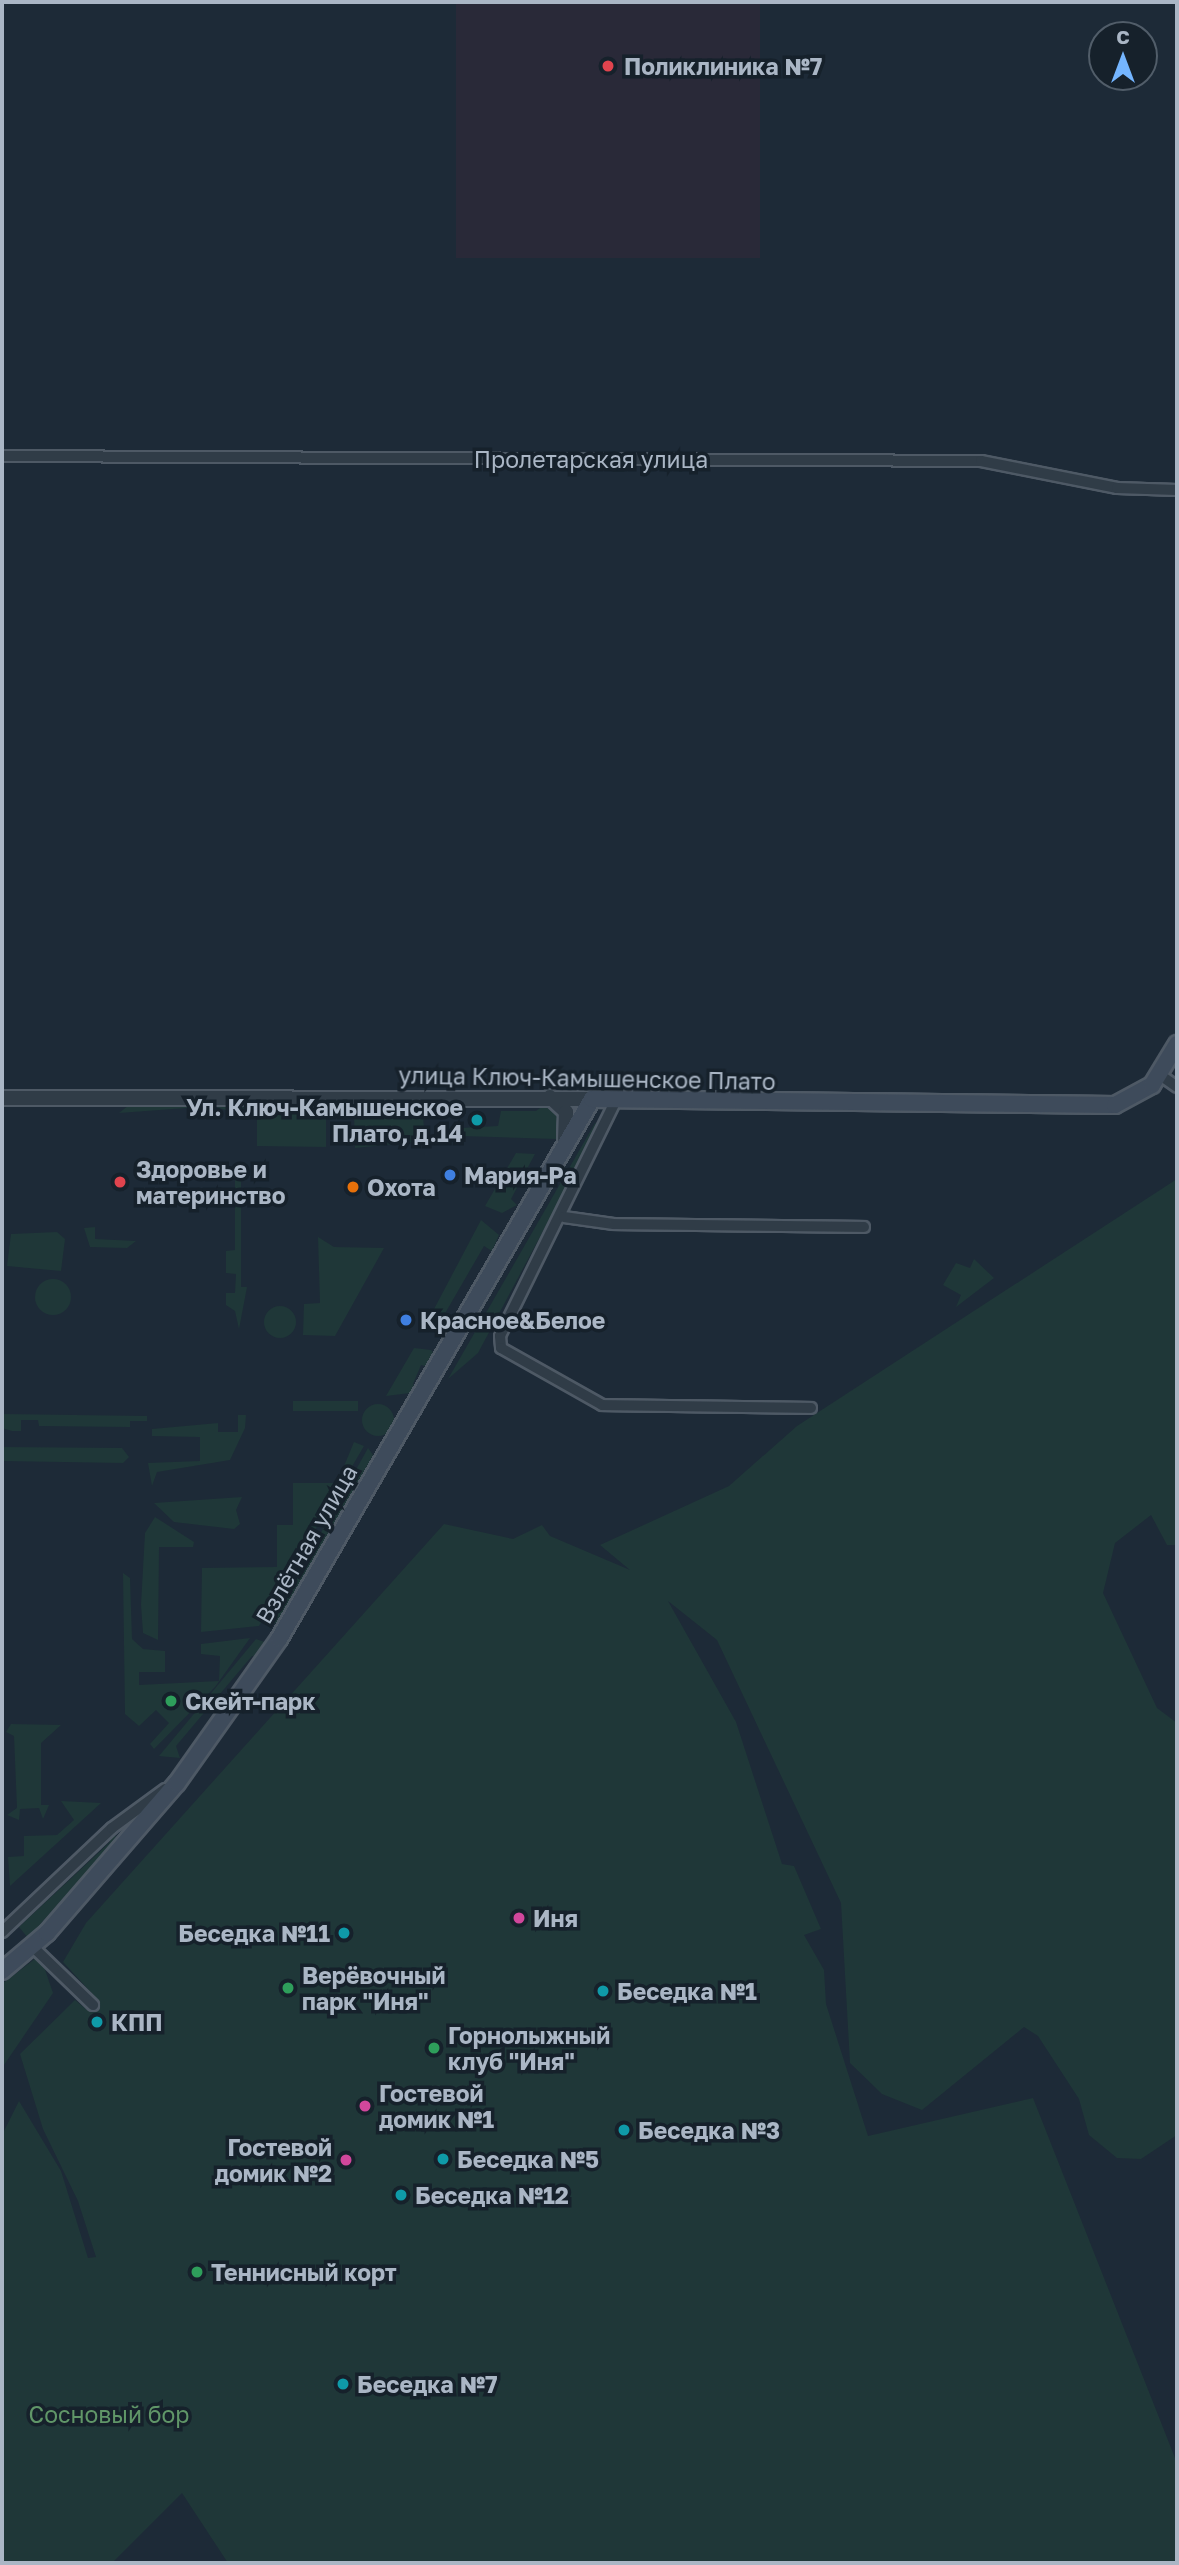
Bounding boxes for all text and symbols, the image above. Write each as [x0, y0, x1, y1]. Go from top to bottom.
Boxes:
north arrow [1088, 21, 1158, 91]
text: С [1116, 25, 1130, 48]
place label: Поликлиника №7 [624, 52, 822, 80]
marker: Поликлиника №7 [598, 56, 618, 76]
street label: Пролетарская улица [474, 445, 708, 473]
street label: улица Ключ-Камышенское Плато [398, 1061, 776, 1095]
place label: Ул. Ключ-Камышенское Плато, д.14 [186, 1093, 463, 1147]
marker: Ул. Ключ-Камышенское Плато, д.14 [469, 1112, 485, 1128]
place label: Здоровье и материнство [136, 1155, 285, 1209]
place label: Мария-Ра [464, 1161, 577, 1189]
marker: Мария-Ра [442, 1167, 458, 1183]
marker: Здоровье и материнство [110, 1172, 130, 1192]
place label: Охота [367, 1173, 436, 1201]
marker: Охота [345, 1179, 361, 1195]
place label: Красное&Белое [420, 1306, 605, 1334]
marker: Красное&Белое [398, 1312, 414, 1328]
street label: Взлётная улица [249, 1460, 363, 1628]
place label: Скейт-парк [185, 1687, 316, 1715]
marker: Скейт-парк [163, 1693, 179, 1709]
place label: Иня [533, 1904, 578, 1932]
marker: Иня [511, 1910, 527, 1926]
place label: Беседка №11 [178, 1919, 330, 1947]
marker: Беседка №11 [336, 1925, 352, 1941]
place label: Верёвочный парк "Иня" [302, 1961, 445, 2015]
place label: Беседка №1 [617, 1977, 757, 2005]
marker: Верёвочный парк "Иня" [280, 1980, 296, 1996]
marker: Беседка №1 [595, 1983, 611, 1999]
place label: КПП [111, 2008, 162, 2036]
marker: КПП [89, 2014, 105, 2030]
place label: Горнолыжный клуб "Иня" [448, 2021, 610, 2075]
marker: Горнолыжный клуб "Иня" [426, 2040, 442, 2056]
place label: Гостевой домик №1 [379, 2079, 494, 2133]
marker: Гостевой домик №1 [357, 2098, 373, 2114]
place label: Беседка №3 [638, 2116, 780, 2144]
marker: Беседка №3 [616, 2122, 632, 2138]
place label: Гостевой домик №2 [215, 2133, 332, 2187]
place label: Беседка №5 [457, 2145, 599, 2173]
marker: Беседка №5 [435, 2151, 451, 2167]
marker: Гостевой домик №2 [338, 2152, 354, 2168]
place label: Беседка №12 [415, 2181, 569, 2209]
marker: Беседка №12 [393, 2187, 409, 2203]
place label: Теннисный корт [211, 2258, 397, 2286]
marker: Теннисный корт [189, 2264, 205, 2280]
place label: Беседка №7 [357, 2370, 498, 2398]
marker: Беседка №7 [335, 2376, 351, 2392]
park label: Сосновый бор [29, 2400, 189, 2428]

